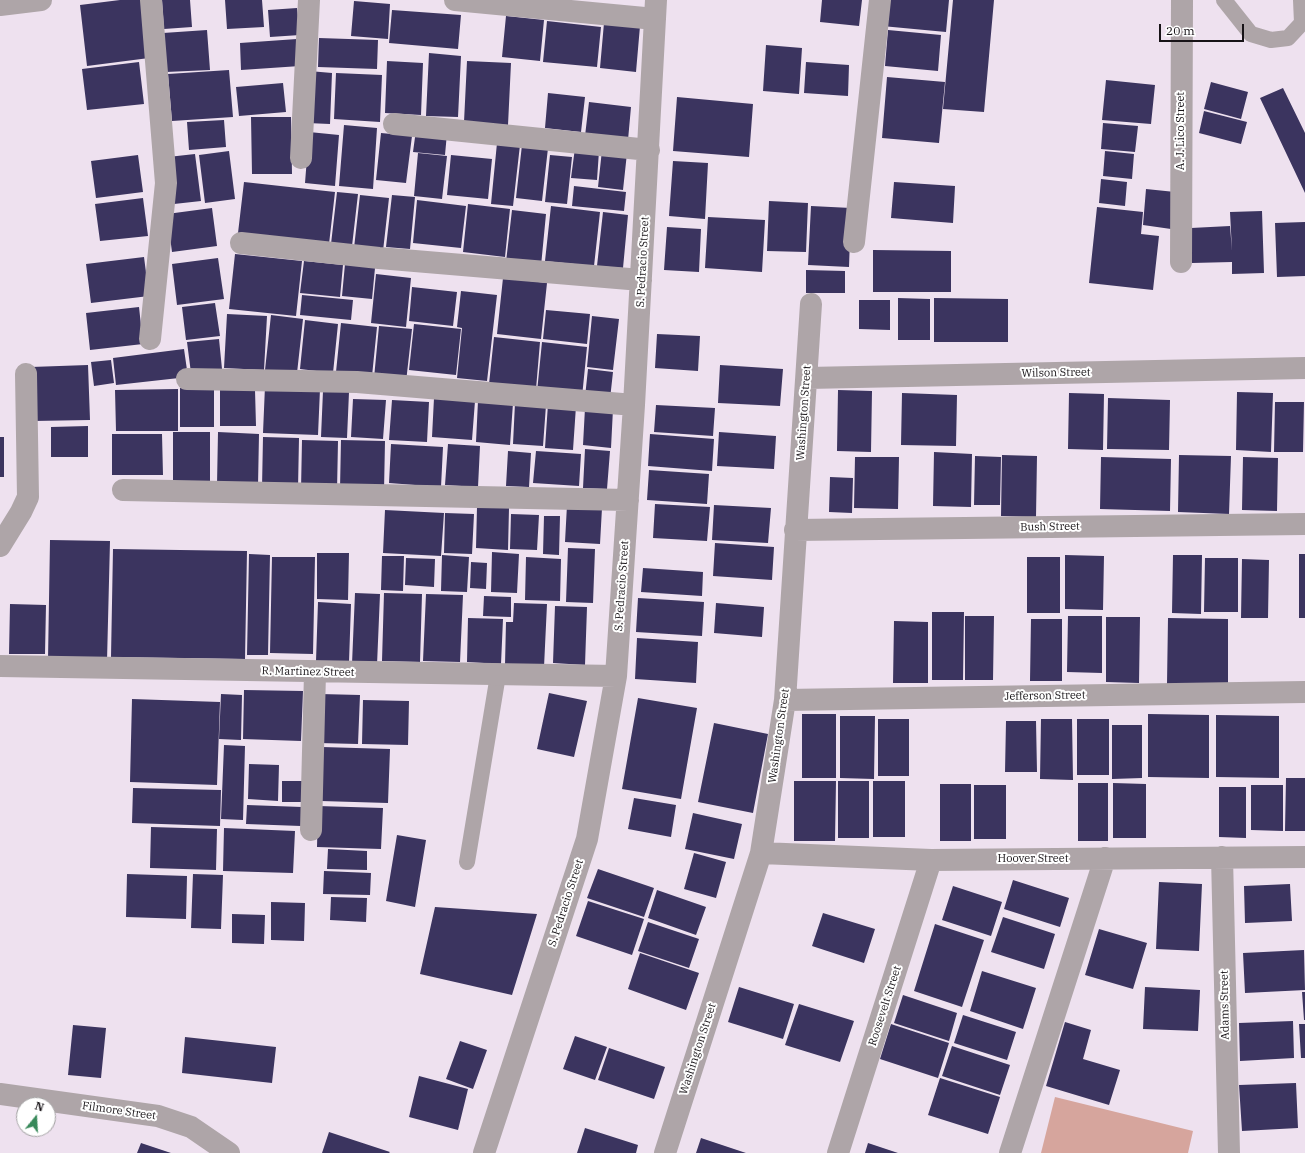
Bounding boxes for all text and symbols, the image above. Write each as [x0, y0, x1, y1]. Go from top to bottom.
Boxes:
scale bar [1161, 16, 1246, 42]
text: 20 m [1166, 23, 1195, 38]
street label: A. J. Lico Street [1174, 92, 1188, 170]
street label: S. Pedracio Street [634, 216, 652, 308]
street label: Washington Street [794, 365, 814, 461]
street label: Wilson Street [1021, 366, 1091, 380]
street label: Bush Street [1020, 520, 1080, 534]
street label: S. Pedracio Street [612, 540, 632, 632]
street label: R. Martinez Street [261, 665, 355, 679]
street label: Washington Street [766, 688, 792, 784]
street label: Jefferson Street [1004, 689, 1086, 703]
street label: Hoover Street [997, 852, 1069, 866]
street label: S. Pedracio Street [546, 858, 586, 948]
street label: Roosevelt Street [866, 964, 904, 1048]
street label: Adams Street [1218, 970, 1232, 1040]
street label: Washington Street [677, 1002, 719, 1096]
north arrow [16, 1097, 56, 1137]
text: N [33, 1099, 46, 1115]
street label: Filmore Street [81, 1099, 157, 1123]

